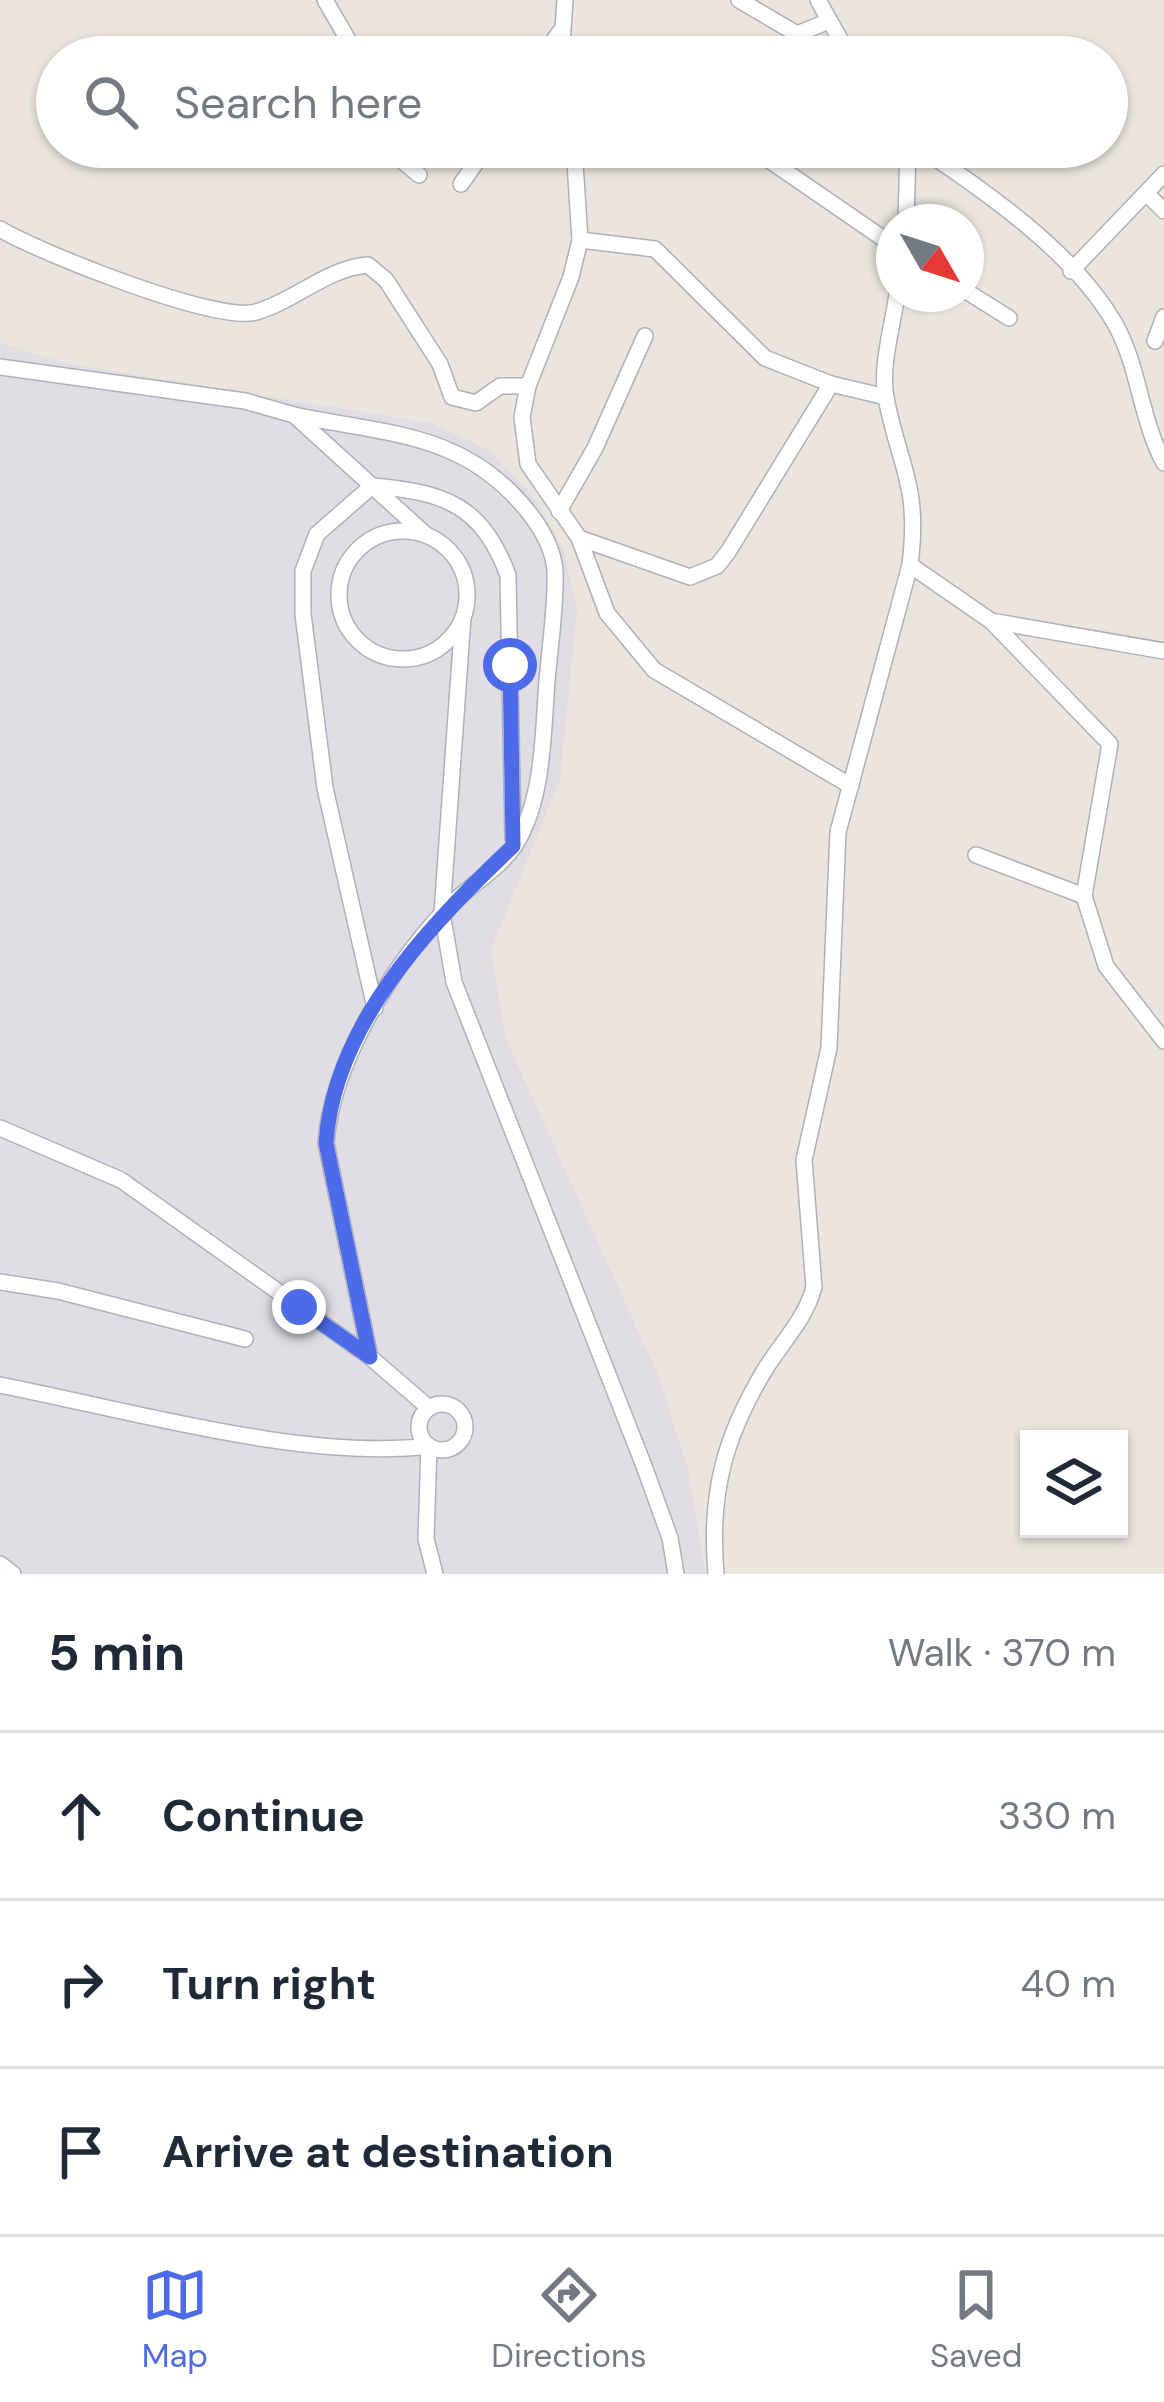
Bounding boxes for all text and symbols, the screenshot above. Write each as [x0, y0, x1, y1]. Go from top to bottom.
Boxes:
search box [36, 36, 1128, 168]
icon: search [78, 69, 144, 135]
text: Search here [174, 73, 422, 132]
north arrow [876, 204, 984, 312]
route start [483, 638, 537, 692]
route end [272, 1280, 326, 1334]
map controls [1020, 1430, 1128, 1538]
button: layers [1020, 1430, 1128, 1538]
text: 5 min [48, 1619, 185, 1686]
text: Walk · 370 m [888, 1627, 1116, 1678]
icon: ahead [48, 1783, 114, 1849]
text: Continue [162, 1786, 365, 1845]
text: 330 m [998, 1790, 1116, 1841]
icon: right [48, 1951, 114, 2017]
text: Turn right [162, 1954, 376, 2013]
text: 40 m [1021, 1958, 1116, 2009]
icon: arrive [48, 2119, 114, 2185]
text: Arrive at destination [162, 2122, 614, 2181]
tab: Map [142, 2262, 208, 2377]
tab: Directions [491, 2262, 647, 2377]
tab: Saved [930, 2262, 1022, 2377]

